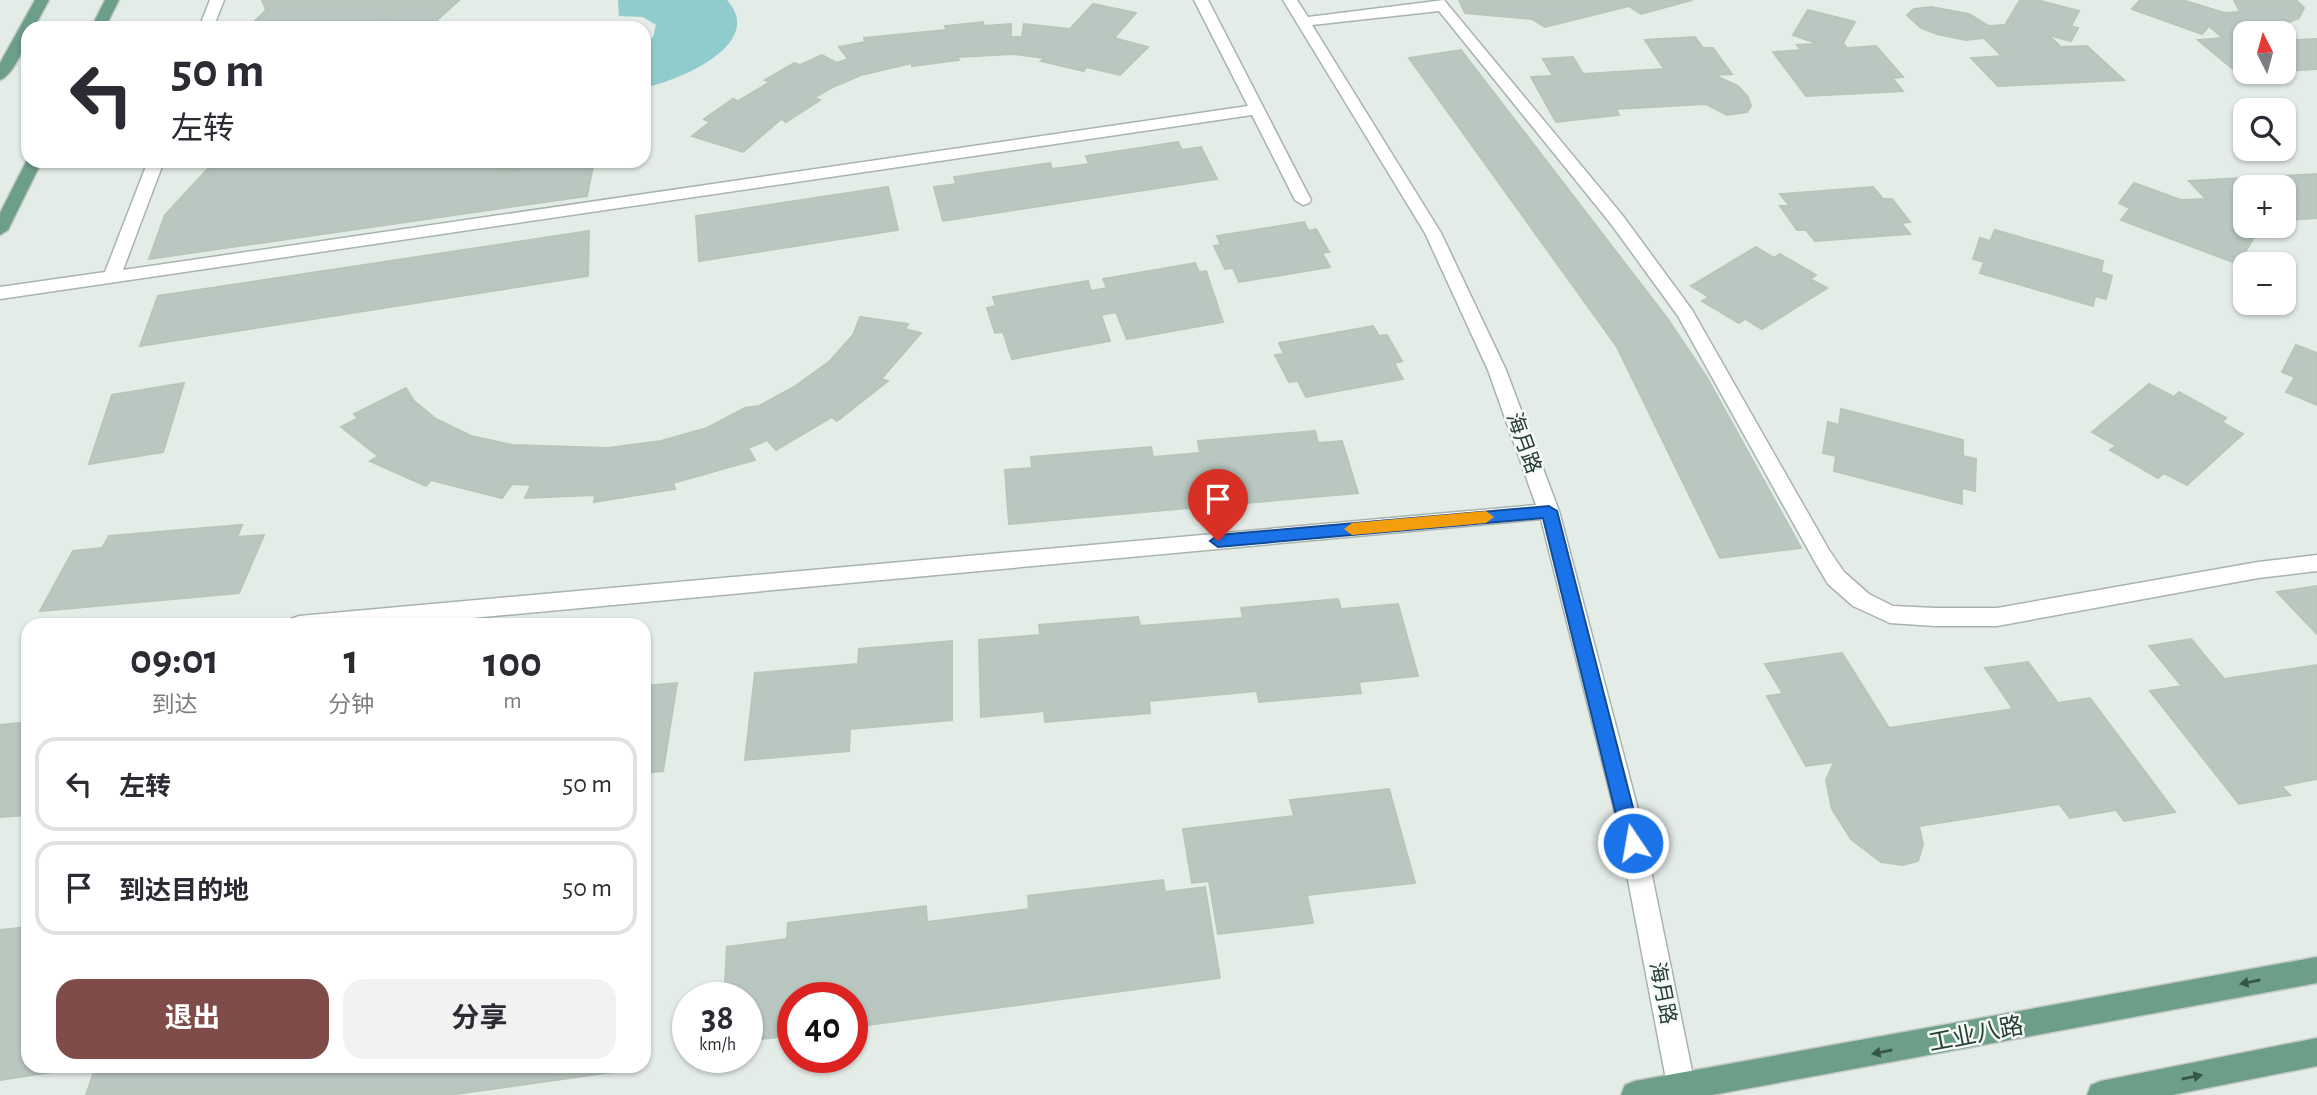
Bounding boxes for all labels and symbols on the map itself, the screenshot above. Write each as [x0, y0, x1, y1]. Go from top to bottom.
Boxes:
north arrow [2233, 21, 2296, 84]
street label: 海月路 [1503, 410, 1545, 476]
pin [1188, 469, 1248, 541]
position arrow [1596, 806, 1670, 880]
street label: 海月路 [1646, 960, 1680, 1026]
one-way arrow [2239, 977, 2261, 988]
speed limit sign: 40 [777, 982, 868, 1073]
street label: 工业八路 [1926, 1012, 2026, 1056]
one-way arrow [1871, 1047, 1893, 1058]
one-way arrow [2181, 1071, 2203, 1082]

